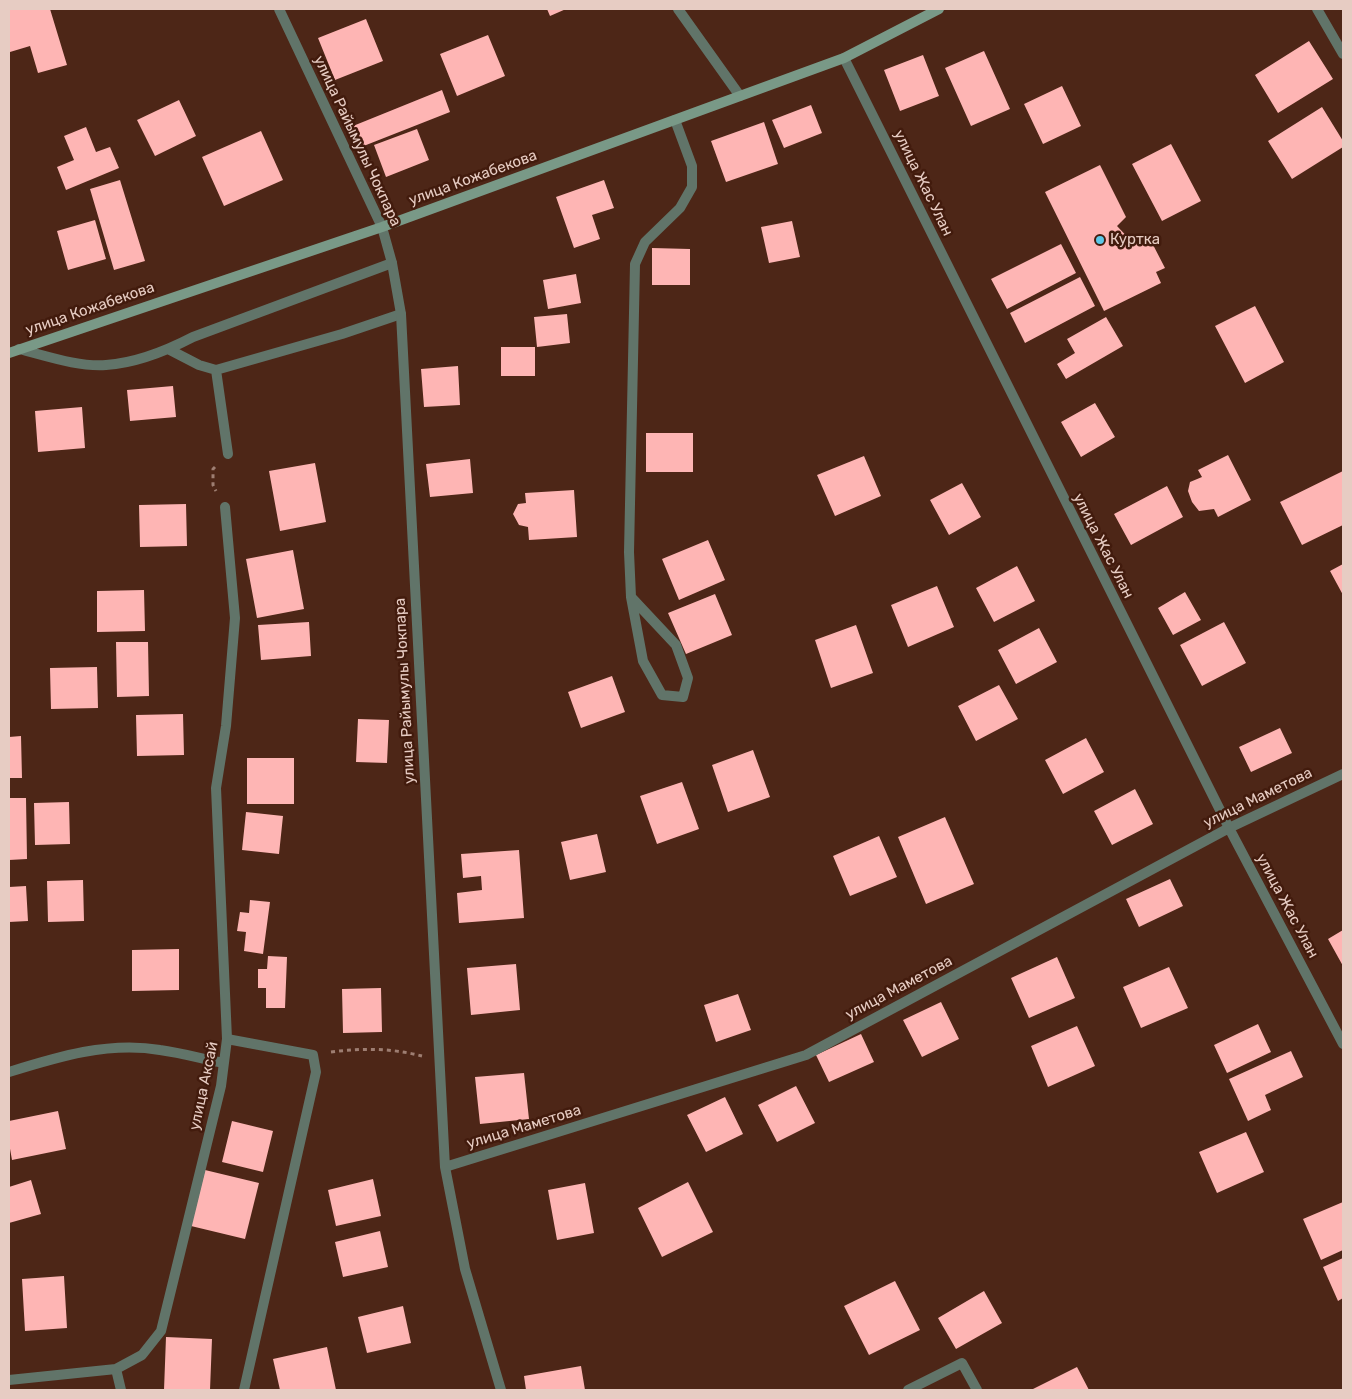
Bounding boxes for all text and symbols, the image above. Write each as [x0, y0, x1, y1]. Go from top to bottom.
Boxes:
street label: улица Райымулы Чокпара [309, 53, 405, 229]
street label: улица Жас Улан [890, 127, 956, 239]
street label: улица Кожабекова [407, 146, 539, 210]
place label: Куртка [1110, 231, 1160, 249]
marker: Куртка [1094, 234, 1106, 246]
street label: улица Кожабекова [23, 279, 157, 339]
street label: улица Жас Улан [1069, 490, 1137, 602]
street label: улица Райымулы Чокпара [391, 598, 419, 784]
street label: улица Маметова [1201, 764, 1315, 832]
street label: улица Жас Улан [1252, 851, 1322, 961]
street label: улица Маметова [842, 952, 956, 1024]
street label: улица Аксай [186, 1040, 222, 1132]
street label: улица Маметова [465, 1101, 583, 1153]

